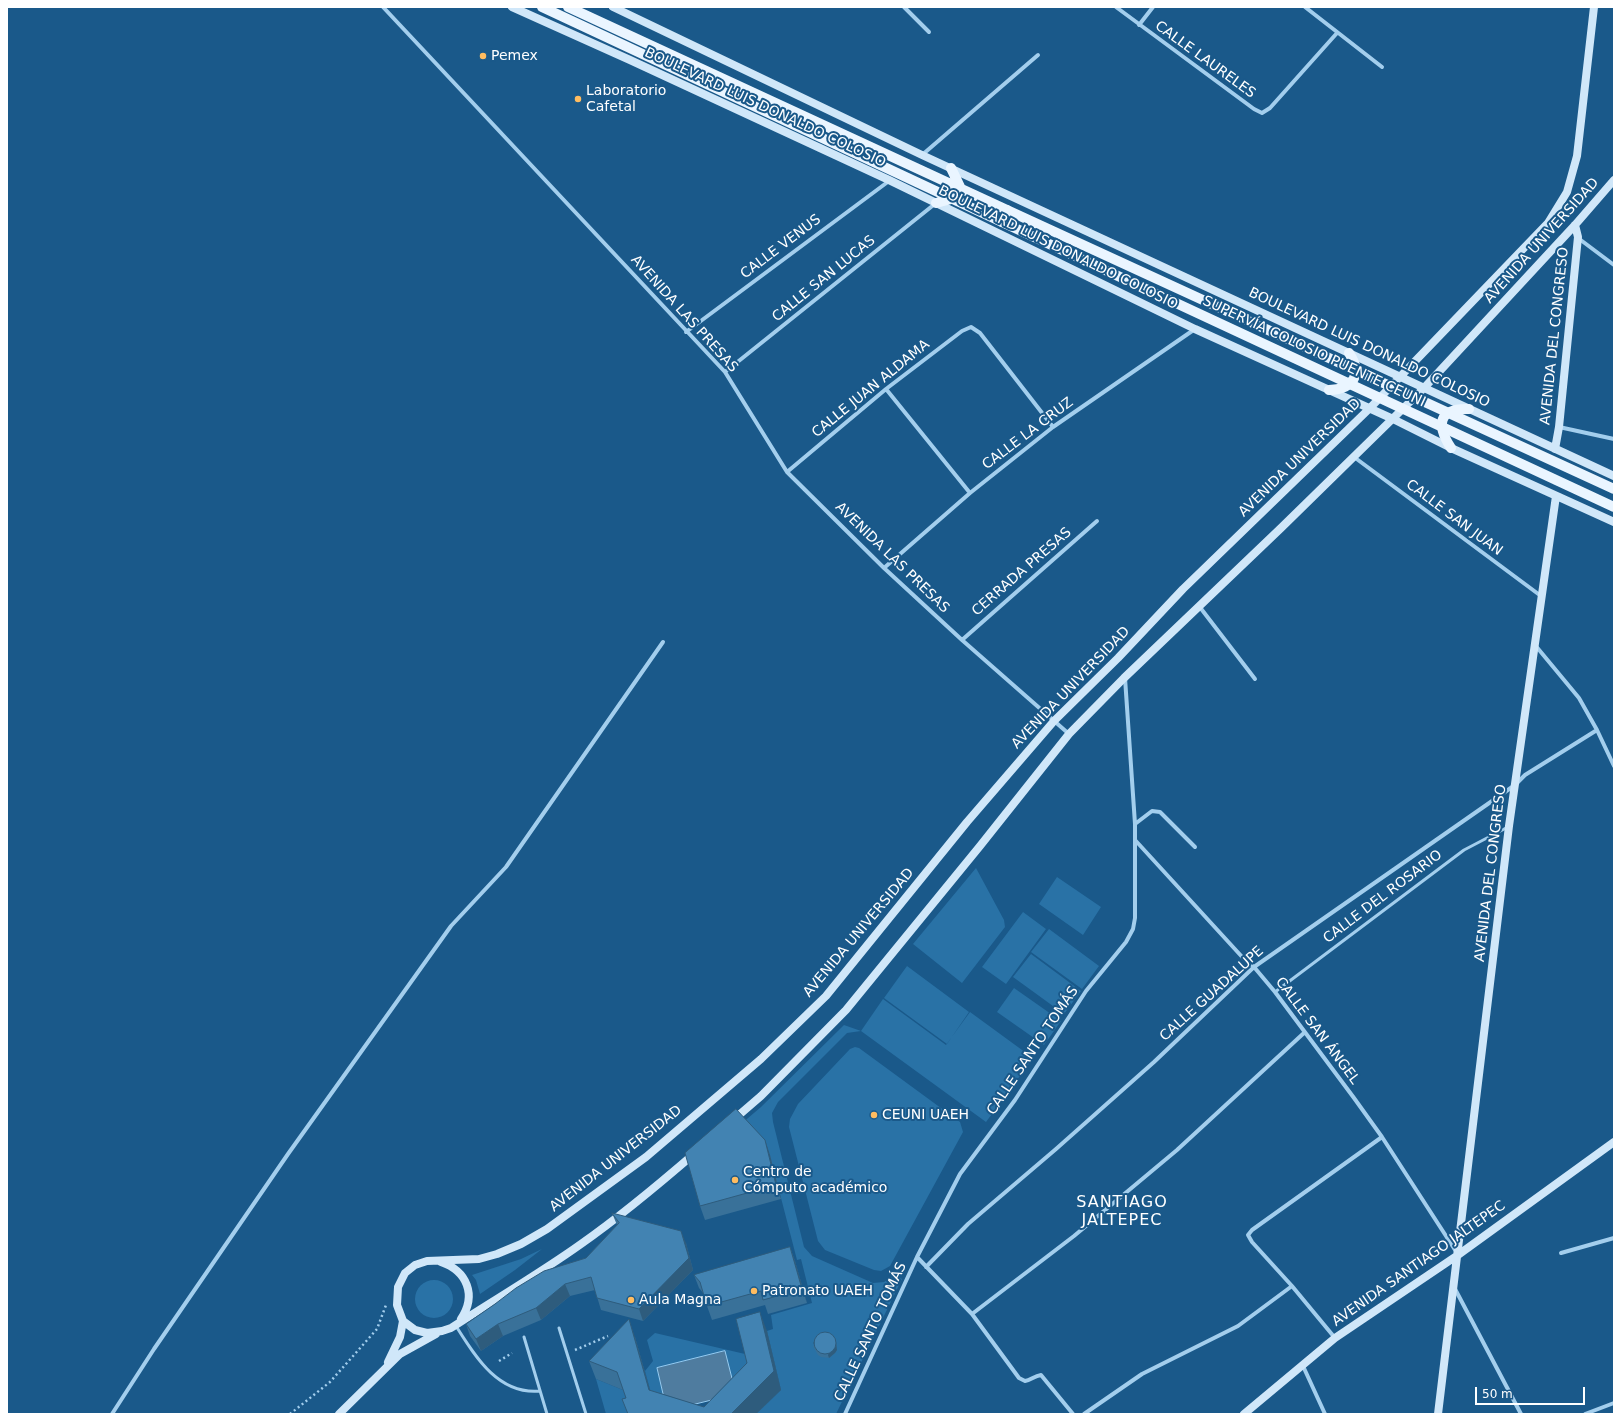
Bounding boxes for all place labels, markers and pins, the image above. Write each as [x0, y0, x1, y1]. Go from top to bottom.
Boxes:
place label: Pemex [491, 48, 538, 64]
marker: Pemex [478, 51, 488, 61]
place label: Laboratorio Cafetal [586, 83, 666, 116]
marker: Laboratorio Cafetal [573, 94, 583, 104]
place label: CEUNI UAEH [882, 1107, 969, 1123]
marker: CEUNI UAEH [869, 1110, 879, 1120]
place label: Centro de Cómputo académico [743, 1164, 887, 1196]
marker: Centro de Cómputo académico [730, 1175, 740, 1185]
place label: Patronato UAEH [762, 1283, 873, 1299]
marker: Patronato UAEH [749, 1286, 759, 1296]
place label: Aula Magna [639, 1292, 721, 1308]
marker: Aula Magna [626, 1295, 636, 1305]

